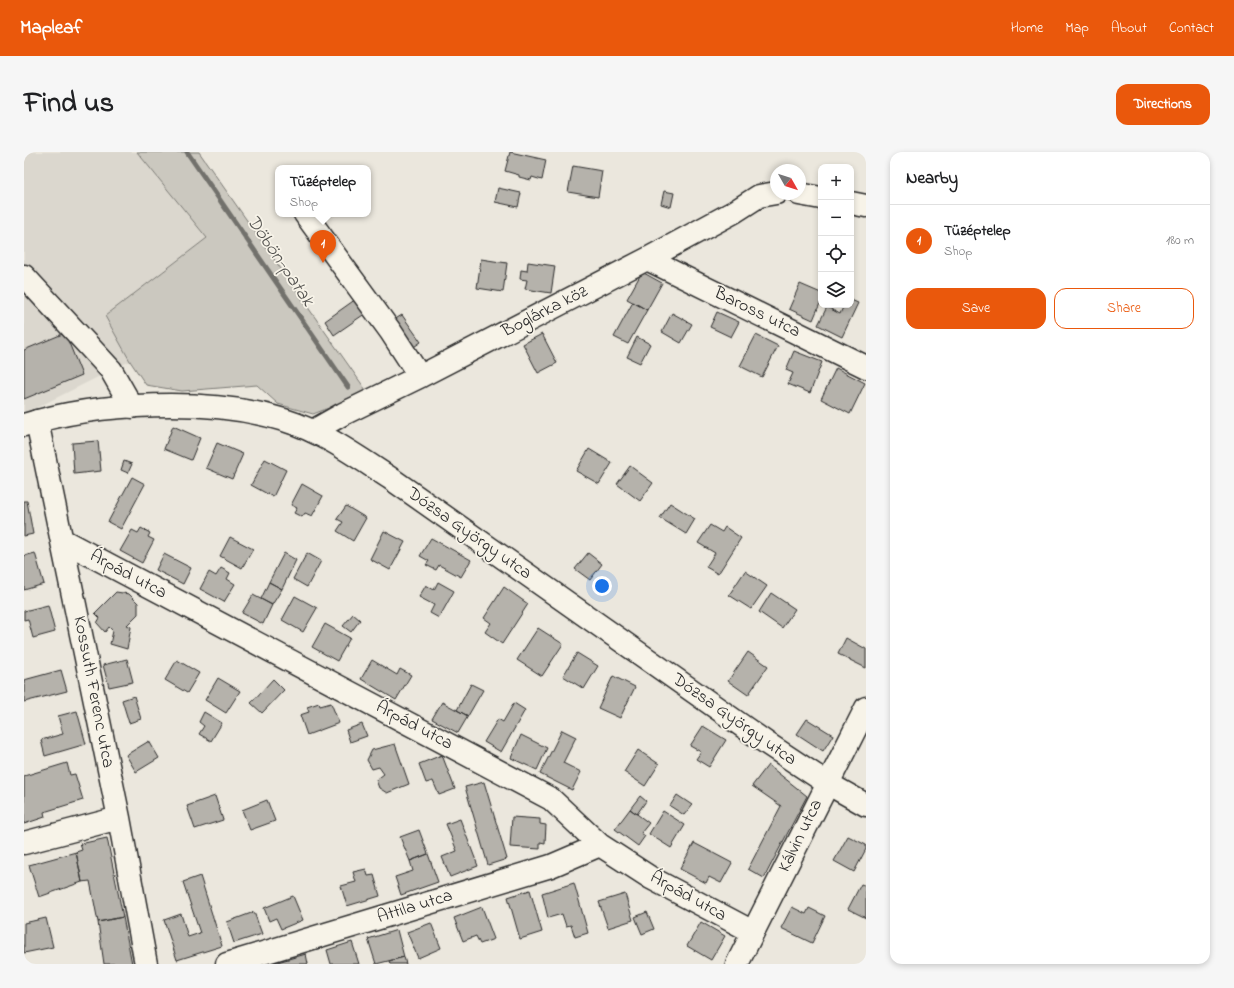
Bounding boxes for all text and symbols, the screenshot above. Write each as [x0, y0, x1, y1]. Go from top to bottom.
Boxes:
text: Mapleaf [20, 15, 82, 42]
text: Home [1011, 18, 1043, 39]
text: Map [1065, 18, 1089, 39]
text: About [1111, 18, 1147, 39]
text: Contact [1169, 18, 1214, 39]
text: Find us [24, 84, 114, 125]
button: Directions [1116, 84, 1210, 125]
north arrow [770, 164, 806, 200]
map controls [818, 164, 854, 308]
button: + [818, 164, 854, 200]
popup [275, 165, 371, 217]
text: Nearby [906, 166, 958, 191]
text: Tüzéptelep [290, 171, 356, 193]
text: Shop [290, 193, 318, 212]
button: − [818, 200, 854, 236]
water label: Döbön-patak [239, 210, 321, 313]
text: Tüzéptelep [944, 220, 1011, 242]
pin: 1 [310, 230, 336, 263]
text: 1 [917, 231, 921, 250]
text: 180 m [1166, 231, 1194, 250]
button: locate [818, 236, 854, 272]
text: Shop [944, 242, 972, 261]
button: layers [818, 272, 854, 308]
street label: Boglárka köz [497, 279, 593, 346]
street label: Baross utca [708, 280, 805, 345]
button: Save [906, 288, 1046, 329]
button: Share [1054, 288, 1194, 329]
street label: Dózsa György utca [400, 481, 537, 588]
street label: Árpád utca [85, 544, 171, 606]
your location [592, 576, 612, 596]
street label: Kossuth Ferenc utca [65, 614, 121, 770]
street label: Dózsa György utca [665, 667, 802, 774]
street label: Árpád utca [371, 695, 457, 757]
street label: Kálvin utca [772, 795, 830, 877]
street label: Árpád utca [645, 865, 731, 929]
street label: Attila utca [374, 883, 456, 931]

